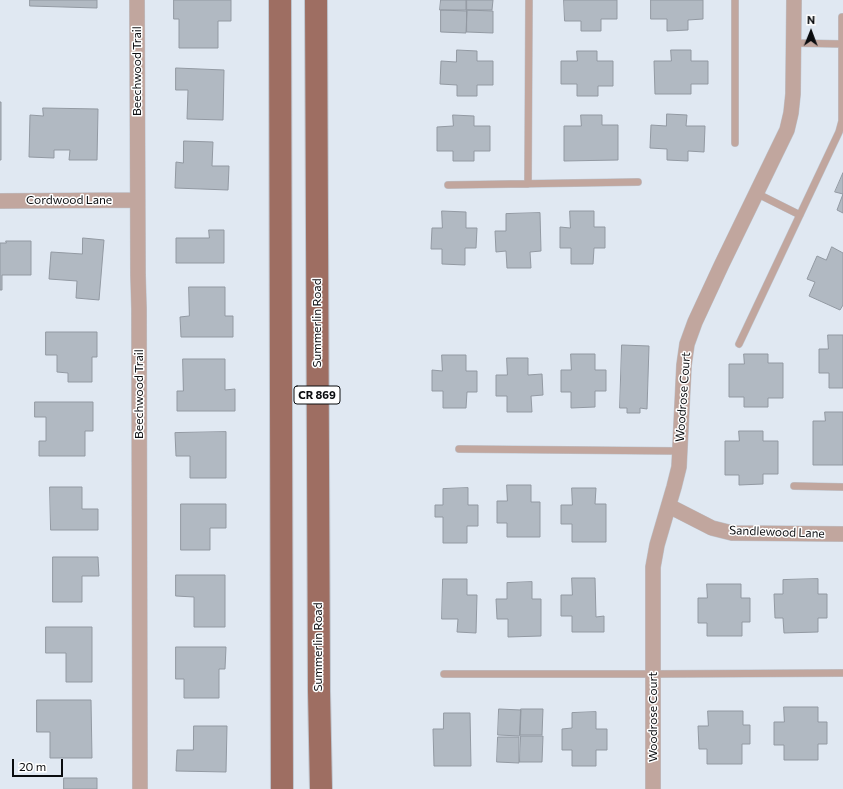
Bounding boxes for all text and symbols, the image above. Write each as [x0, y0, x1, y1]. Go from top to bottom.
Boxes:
north arrow [791, 12, 831, 52]
text: N [807, 13, 815, 26]
street label: Beechwood Trail [130, 26, 144, 116]
street label: Cordwood Lane [26, 193, 112, 207]
street label: Summerlin Road [310, 278, 324, 368]
street label: Beechwood Trail [132, 349, 146, 439]
street label: Woodrose Court [673, 352, 693, 442]
road number: CR 869 [294, 386, 340, 404]
street label: Sandlewood Lane [729, 523, 825, 541]
street label: Summerlin Road [311, 602, 325, 692]
street label: Woodrose Court [646, 672, 660, 762]
scale bar [14, 751, 65, 777]
text: 20 m [19, 759, 46, 773]

